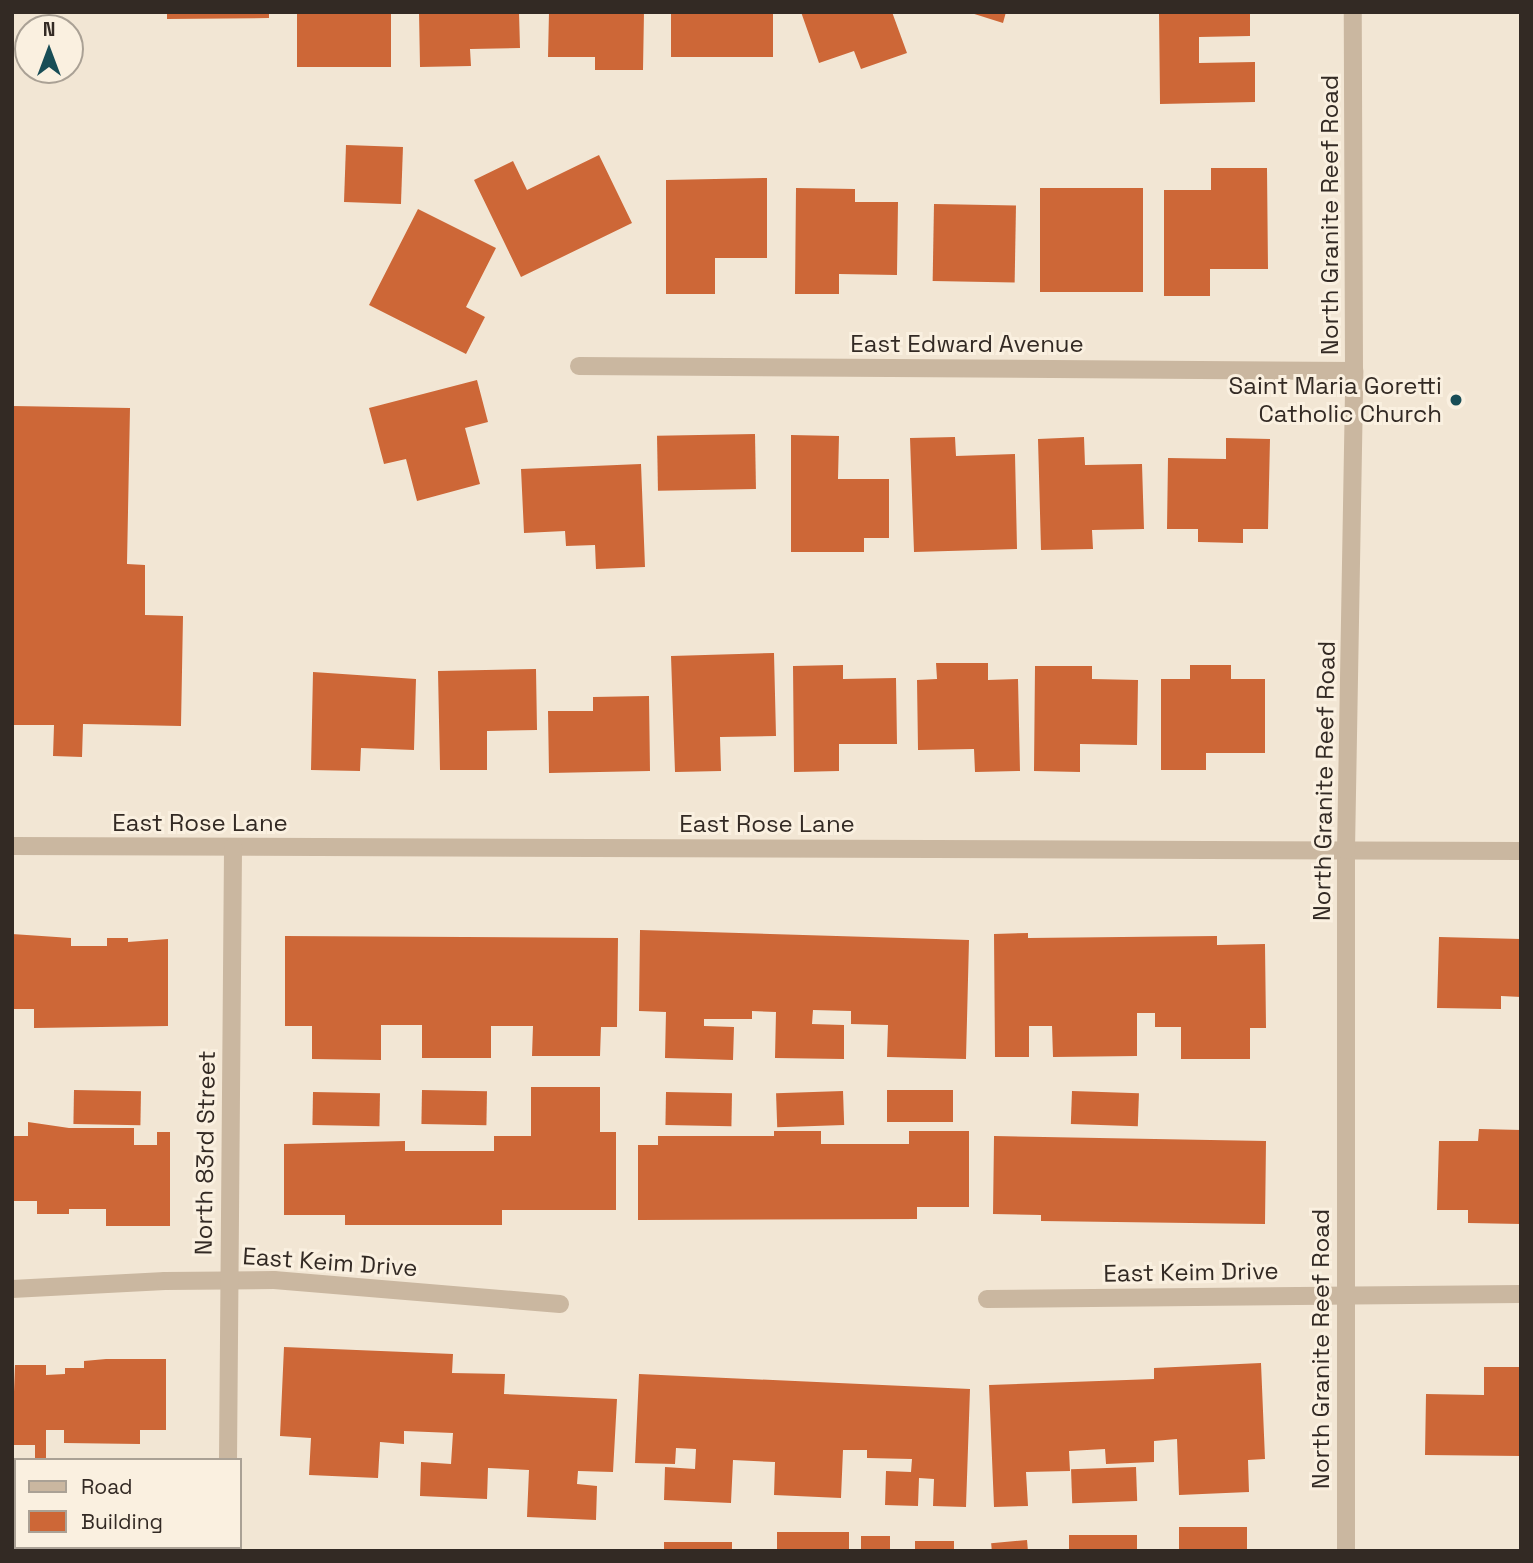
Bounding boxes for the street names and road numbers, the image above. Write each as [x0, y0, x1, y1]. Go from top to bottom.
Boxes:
street label: North Granite Reef Road [1316, 75, 1344, 355]
street label: East Edward Avenue [850, 330, 1084, 358]
street label: North Granite Reef Road [1307, 641, 1341, 921]
street label: East Rose Lane [112, 809, 288, 837]
street label: East Rose Lane [679, 810, 855, 838]
street label: North 83rd Street [189, 1050, 221, 1256]
street label: North Granite Reef Road [1307, 1209, 1335, 1489]
street label: East Keim Drive [242, 1242, 418, 1282]
street label: East Keim Drive [1103, 1256, 1279, 1288]

